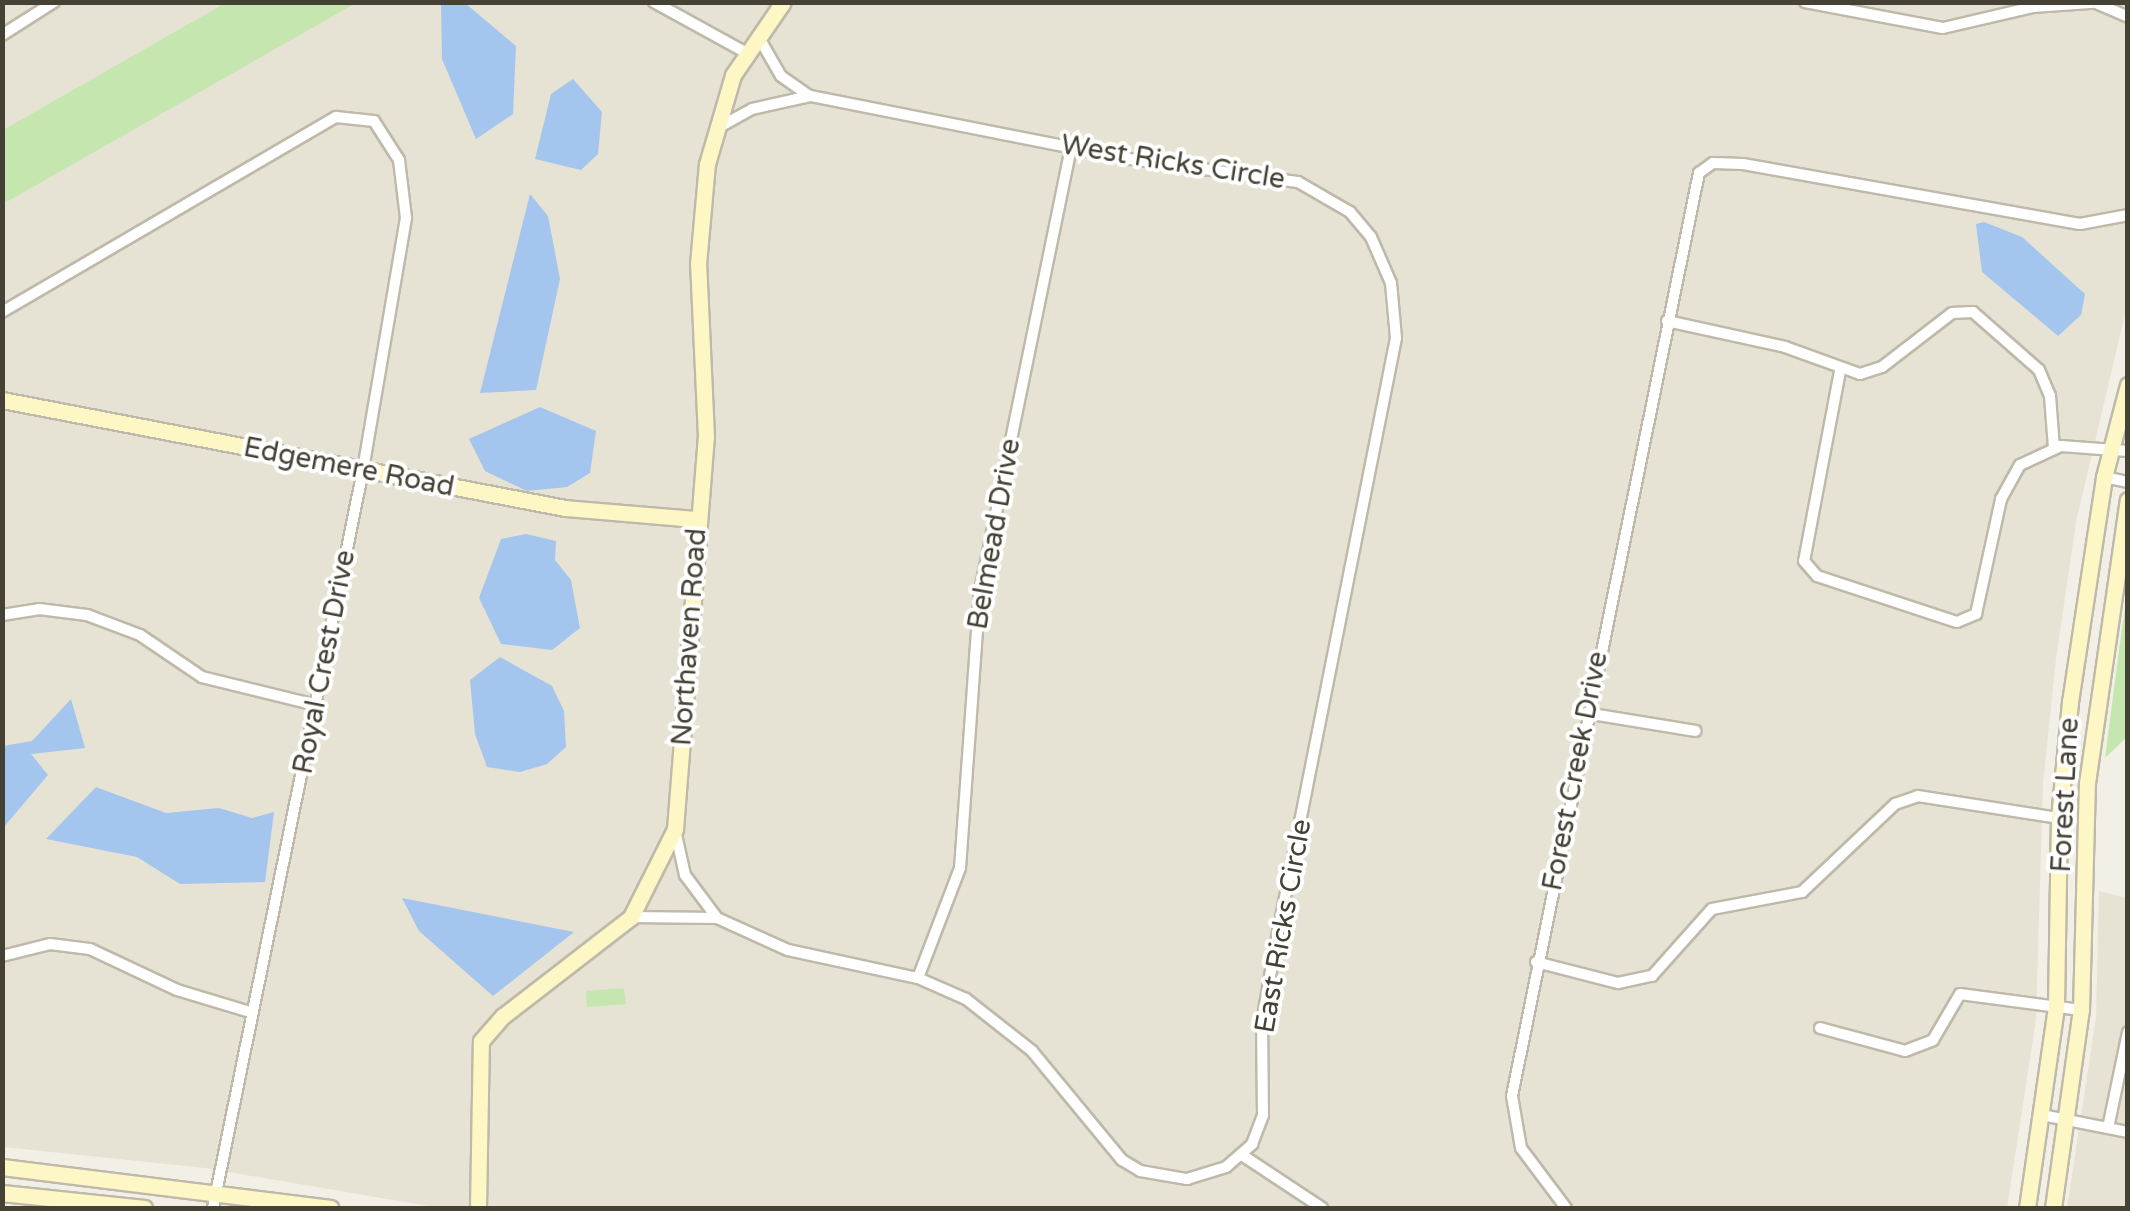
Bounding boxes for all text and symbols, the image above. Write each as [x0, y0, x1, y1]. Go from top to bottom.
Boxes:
street label: West Ricks Circle [1059, 128, 1287, 196]
street label: Edgemere Road [241, 430, 457, 504]
street label: Belmead Drive [961, 436, 1027, 632]
street label: Northaven Road [665, 527, 713, 747]
street label: Royal Crest Drive [286, 547, 362, 777]
street label: Forest Creek Drive [1535, 648, 1615, 894]
street label: Forest Lane [2044, 717, 2086, 873]
street label: East Ricks Circle [1248, 816, 1318, 1036]

